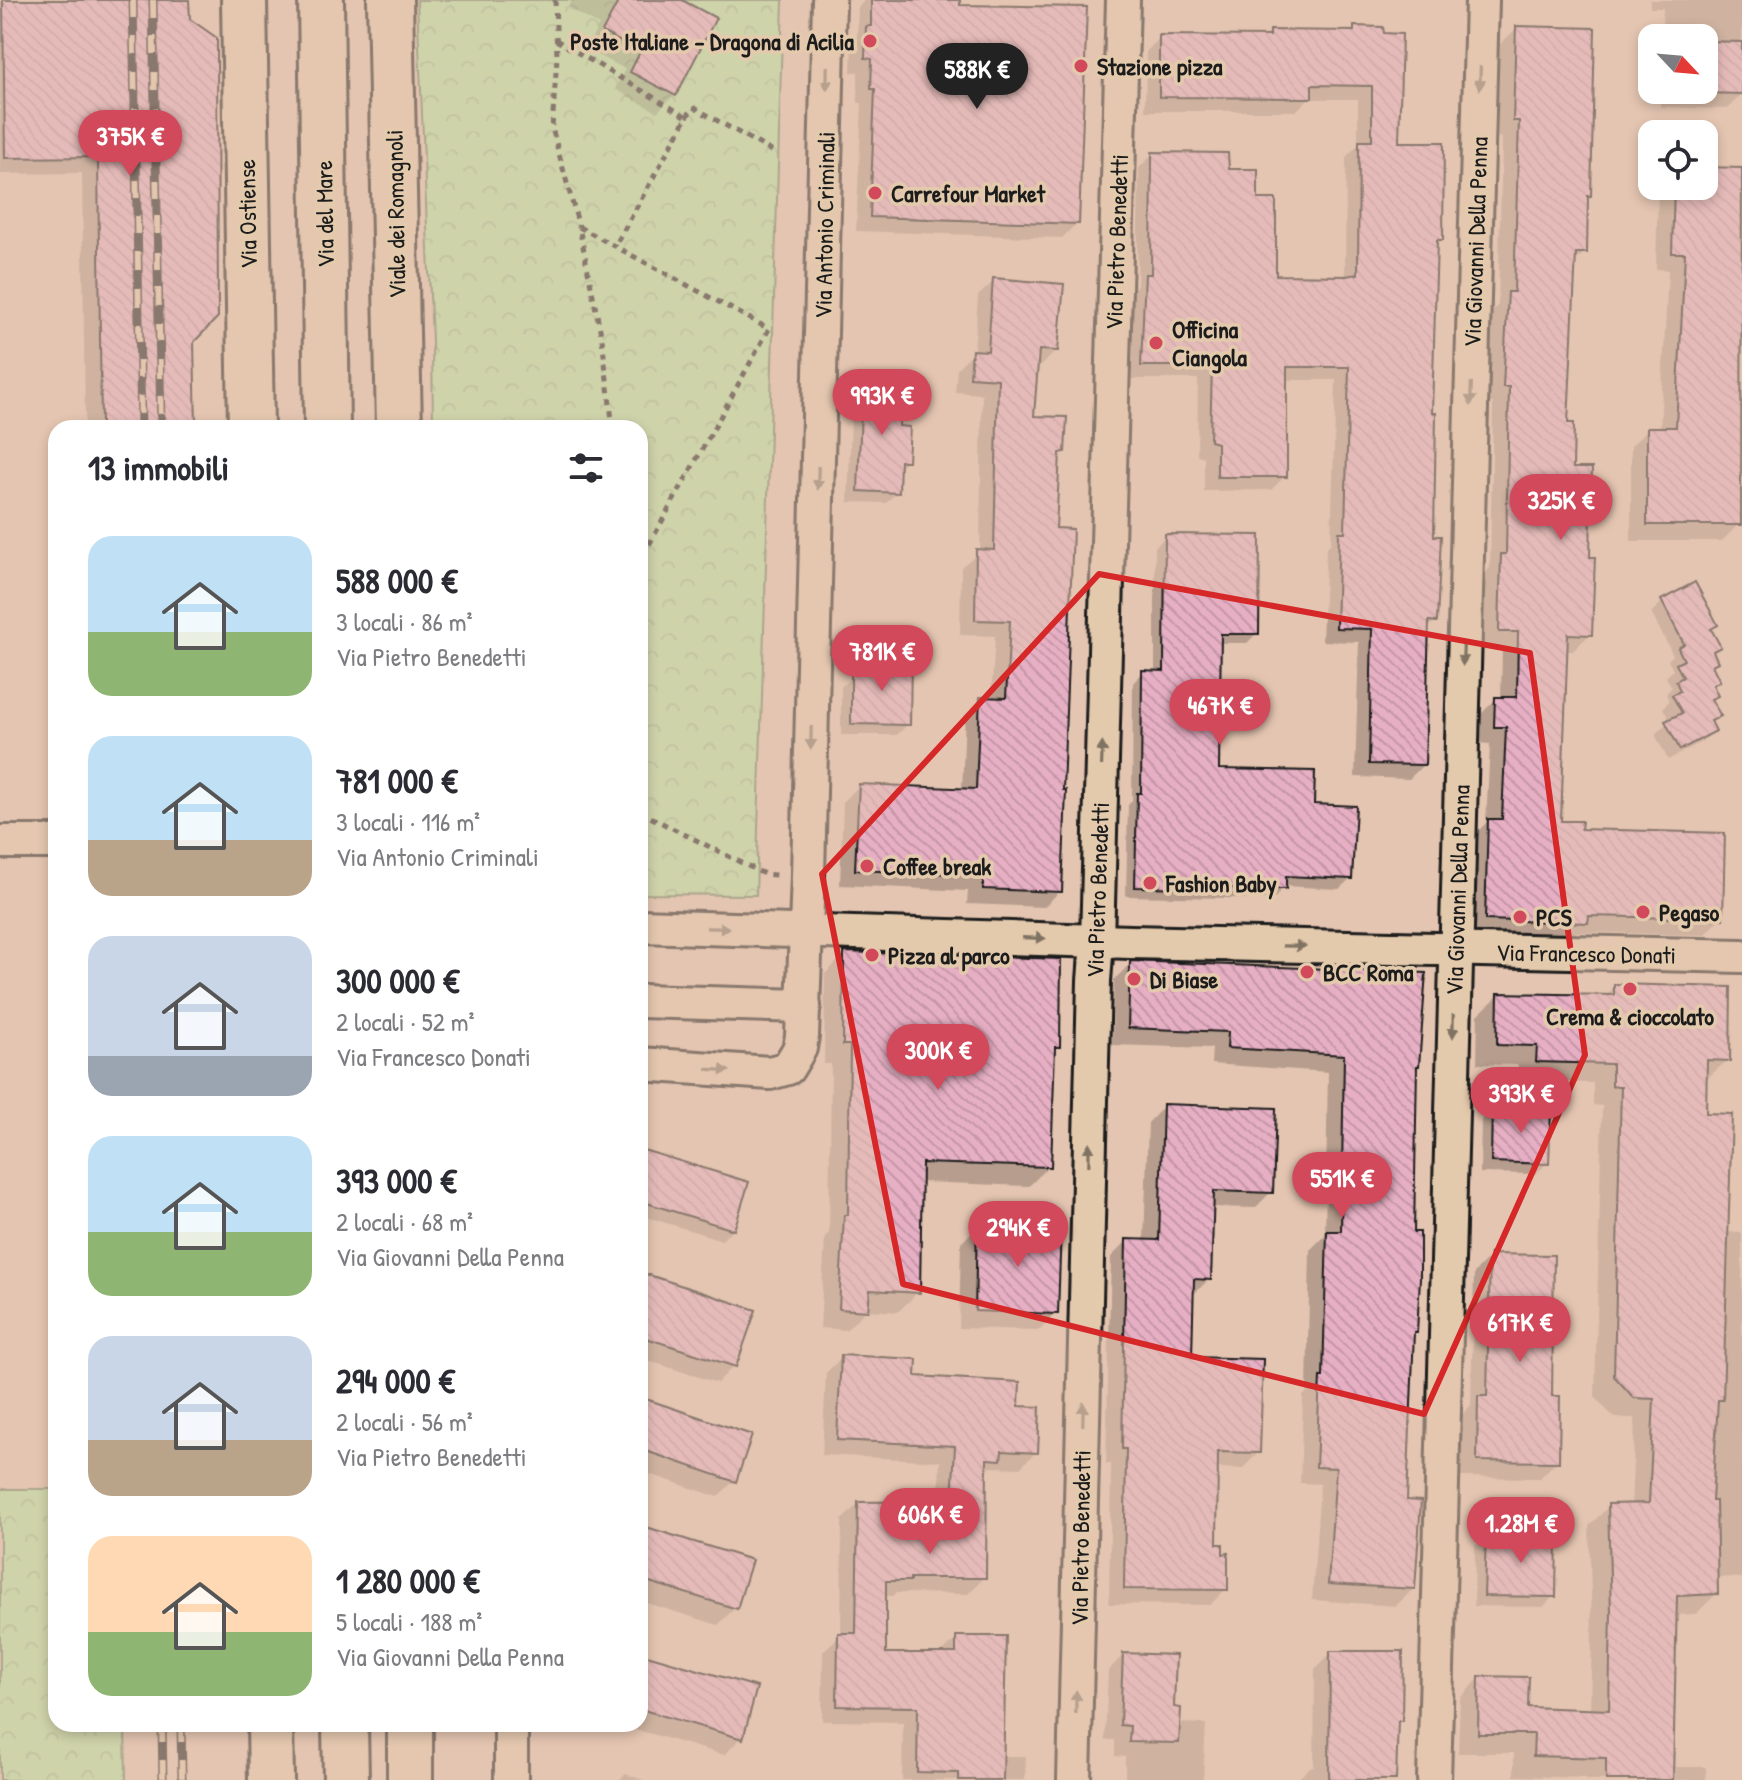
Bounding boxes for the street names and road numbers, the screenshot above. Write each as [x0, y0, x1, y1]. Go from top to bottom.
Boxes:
street label: Viale dei Romagnoli [378, 129, 412, 299]
street label: Via Antonio Criminali [806, 131, 842, 319]
street label: Via Giovanni Della Penna [1455, 136, 1495, 348]
street label: Via Pietro Benedetti [1097, 154, 1135, 330]
street label: Via Ostiense [230, 159, 264, 269]
street label: Via del Mare [307, 160, 341, 268]
street label: Via Giovanni Della Penna [1437, 784, 1477, 996]
street label: Via Pietro Benedetti [1078, 802, 1116, 978]
street label: Via Francesco Donati [1496, 935, 1676, 971]
street label: Via Pietro Benedetti [1062, 1450, 1098, 1626]

